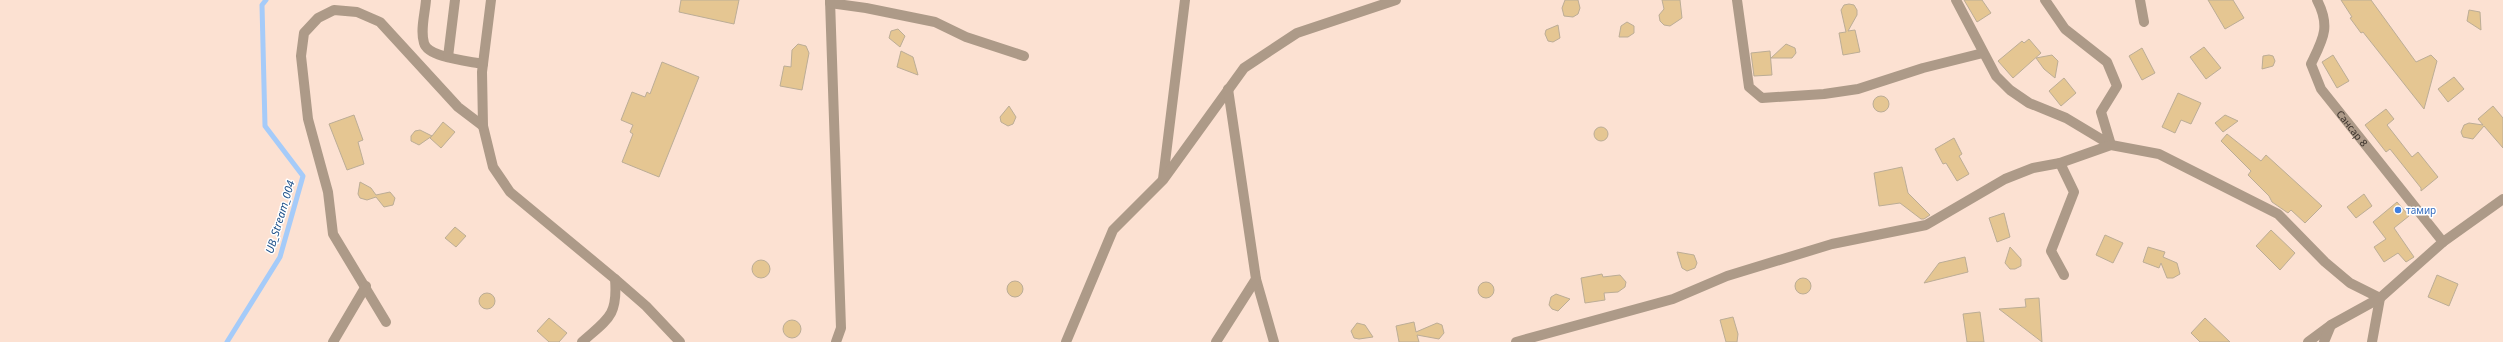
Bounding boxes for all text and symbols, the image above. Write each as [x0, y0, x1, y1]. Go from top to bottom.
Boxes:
street label: Сансар 8 [2333, 107, 2371, 150]
water label: UB_Stream_004 [261, 178, 298, 255]
place label: тамир [2406, 203, 2436, 217]
marker: тамир [2393, 205, 2403, 215]

